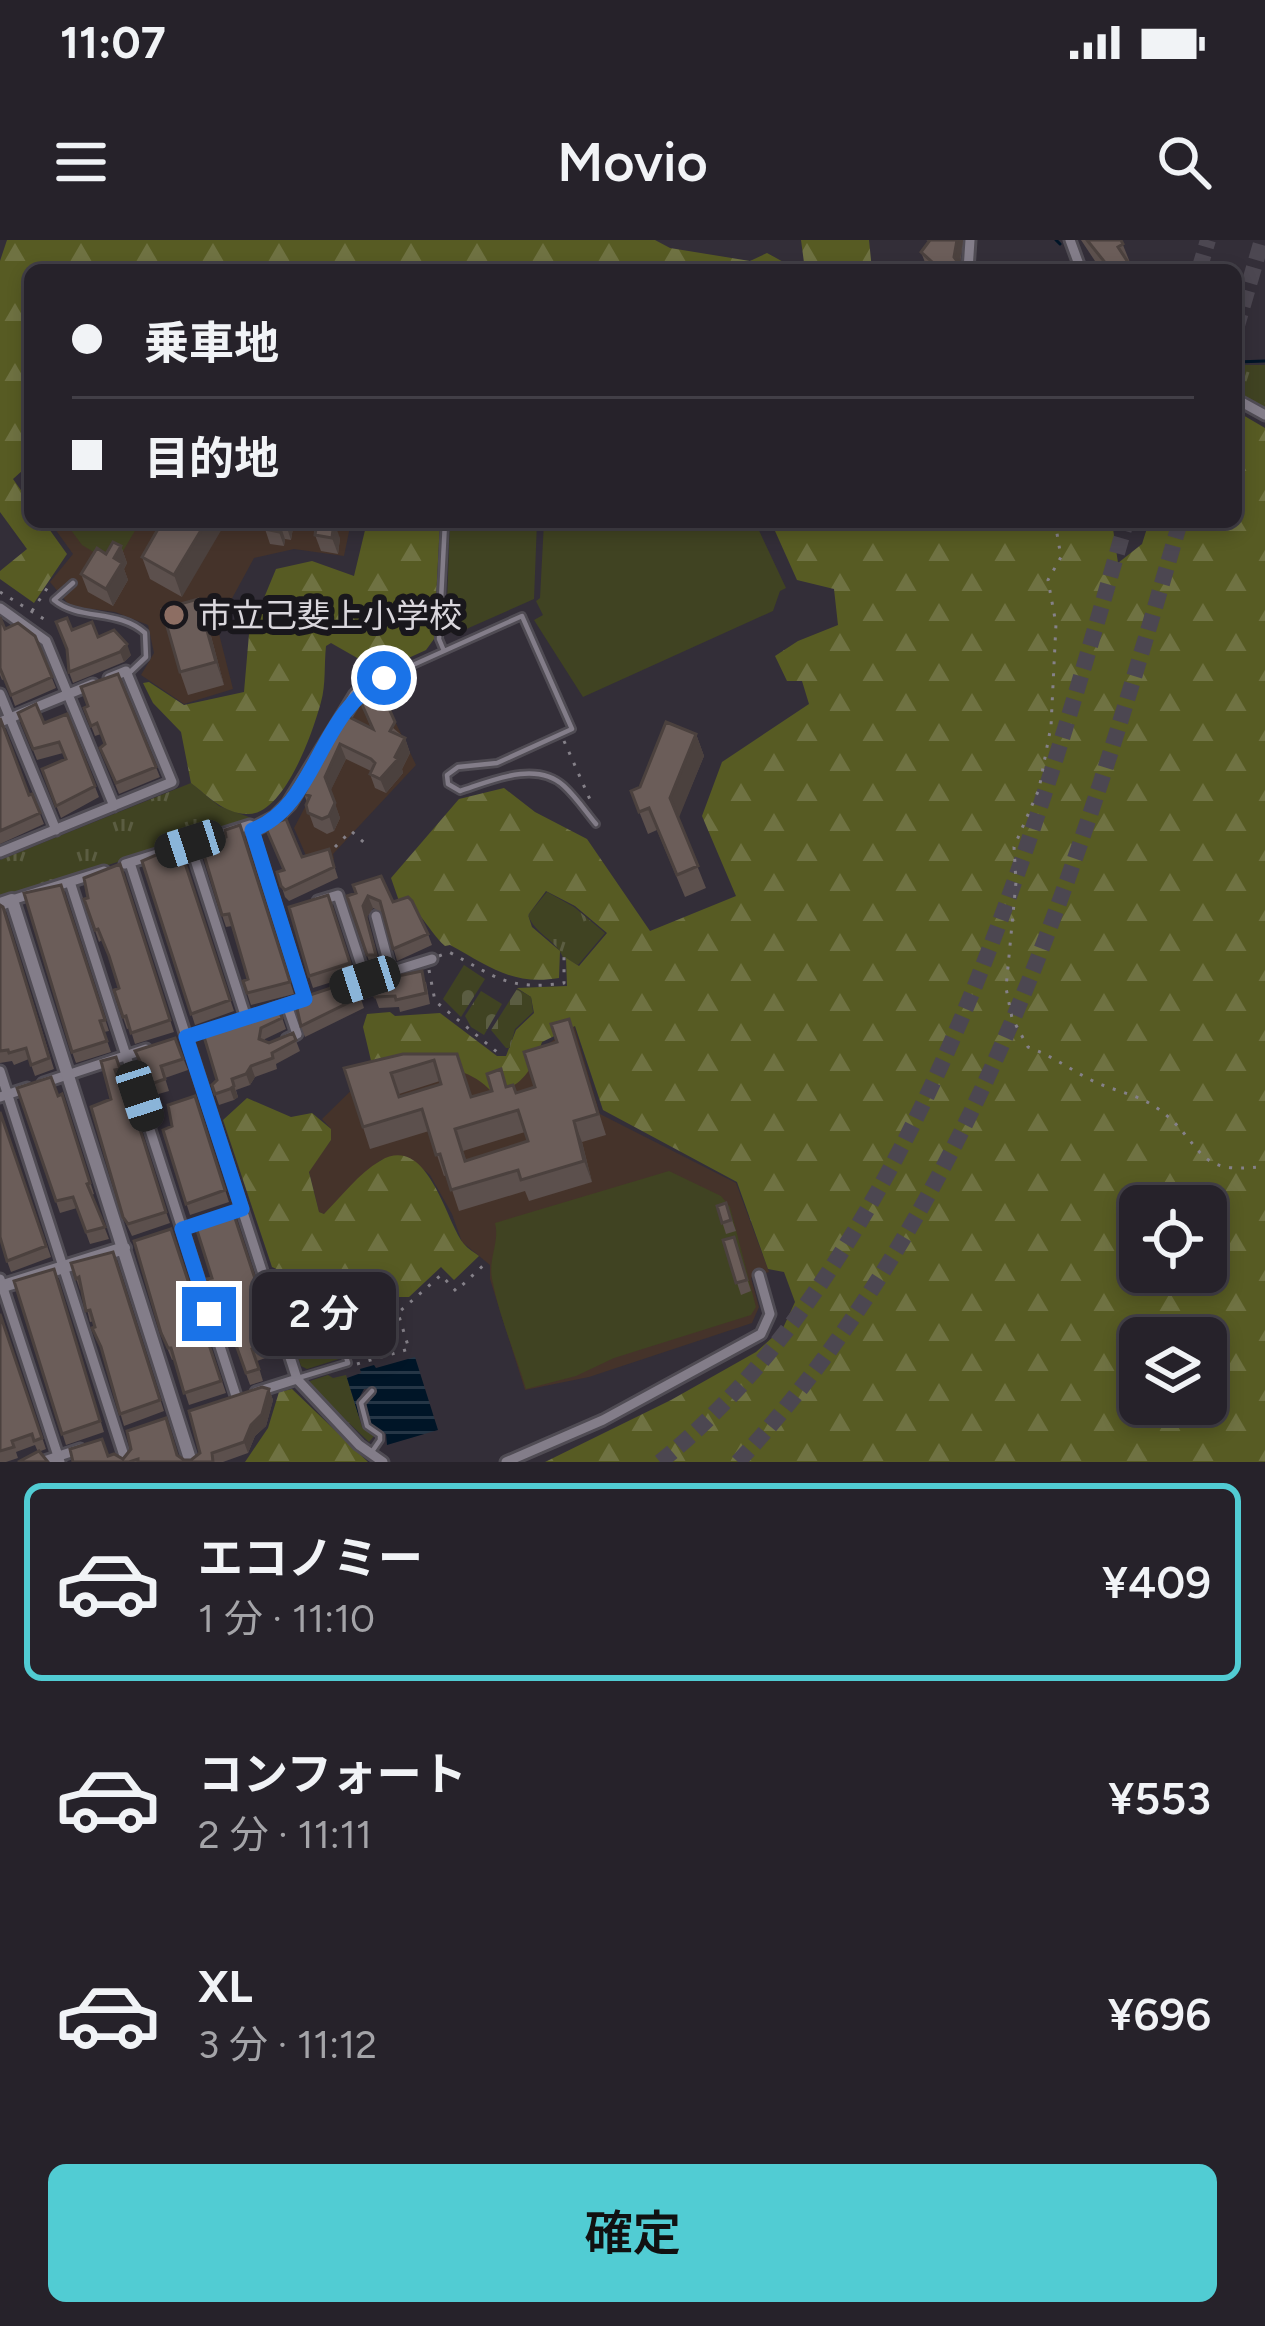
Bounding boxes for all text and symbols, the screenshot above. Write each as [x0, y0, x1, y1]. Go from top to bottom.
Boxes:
text: 11:07 [60, 15, 166, 69]
icon: menu [48, 129, 114, 195]
icon: search [1151, 129, 1217, 195]
text: Movio [557, 130, 708, 195]
text: 乗車地 [144, 316, 279, 370]
text: 目的地 [144, 431, 279, 485]
place label: 市立己斐上小学校 [198, 596, 462, 635]
marker: 市立己斐上小学校 [161, 602, 187, 628]
route start [357, 651, 411, 705]
car [150, 816, 230, 872]
car [325, 952, 405, 1008]
car [112, 1056, 168, 1136]
map controls [1119, 1185, 1227, 1425]
button: locate [1119, 1185, 1227, 1293]
callout: 2 分 [251, 1272, 395, 1356]
route end [182, 1287, 236, 1341]
text: 2 分 [289, 1290, 359, 1337]
button: layers [1119, 1317, 1227, 1425]
icon: car [54, 1528, 162, 1636]
text: エコノミー [198, 1531, 423, 1585]
text: ¥409 [1102, 1555, 1211, 1609]
text: 1 分 · 11:10 [198, 1595, 375, 1642]
icon: car [54, 1744, 162, 1852]
text: コンフォート [198, 1747, 467, 1801]
text: ¥553 [1108, 1771, 1211, 1825]
text: 2 分 · 11:11 [198, 1811, 372, 1858]
text: XL [198, 1959, 253, 2013]
icon: car [54, 1960, 162, 2068]
text: ¥696 [1108, 1987, 1211, 2041]
text: 3 分 · 11:12 [198, 2021, 377, 2068]
button: 確定 [48, 2164, 1217, 2302]

